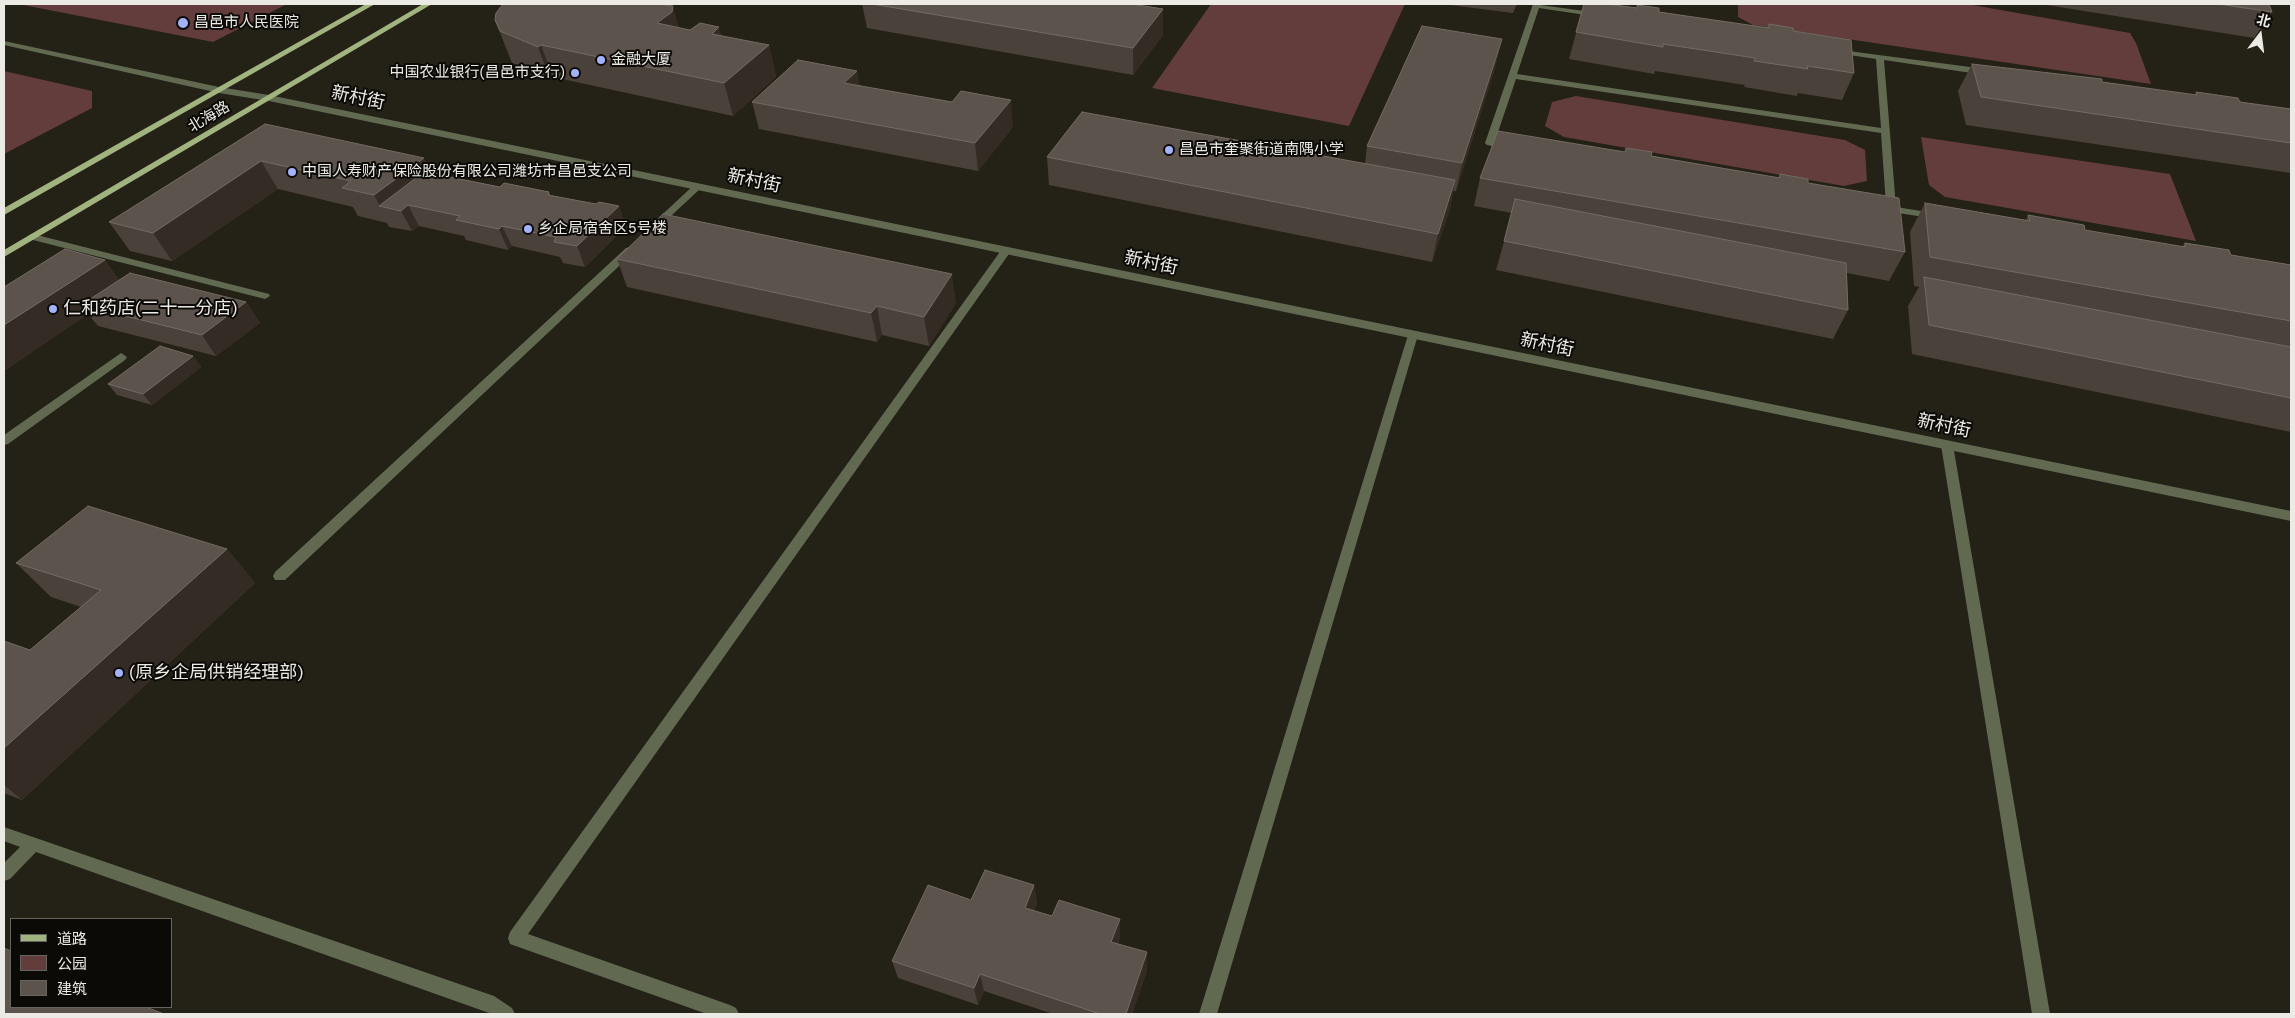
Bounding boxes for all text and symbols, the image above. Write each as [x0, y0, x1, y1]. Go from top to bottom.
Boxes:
north arrow [2235, 10, 2285, 60]
text: 北 [2255, 11, 2273, 30]
place label: 昌邑市人民医院 [194, 14, 299, 32]
marker: 昌邑市人民医院 [176, 16, 190, 30]
place label: 金融大厦 [611, 51, 671, 69]
marker: 金融大厦 [595, 54, 607, 66]
place label: 中国农业银行(昌邑市支行) [390, 64, 565, 82]
marker: 中国农业银行(昌邑市支行) [569, 67, 581, 79]
street label: 新村街 [329, 82, 387, 114]
street label: 北海路 [185, 98, 233, 136]
place label: 昌邑市奎聚街道南隅小学 [1179, 141, 1344, 159]
marker: 昌邑市奎聚街道南隅小学 [1163, 144, 1175, 156]
place label: 中国人寿财产保险股份有限公司潍坊市昌邑支公司 [302, 163, 632, 181]
street label: 新村街 [725, 165, 783, 197]
marker: 中国人寿财产保险股份有限公司潍坊市昌邑支公司 [286, 166, 298, 178]
place label: 乡企局宿舍区5号楼 [538, 220, 667, 238]
marker: 乡企局宿舍区5号楼 [522, 223, 534, 235]
street label: 新村街 [1122, 247, 1180, 279]
place label: 仁和药店(二十一分店) [63, 298, 238, 320]
marker: 仁和药店(二十一分店) [47, 303, 59, 315]
street label: 新村街 [1518, 329, 1576, 361]
street label: 新村街 [1915, 410, 1973, 442]
place label: (原乡企局供销经理部) [129, 662, 304, 684]
marker: (原乡企局供销经理部) [113, 667, 125, 679]
legend [10, 918, 172, 1008]
text: 道路 [57, 930, 87, 948]
text: 公园 [57, 955, 87, 973]
text: 建筑 [57, 980, 87, 998]

